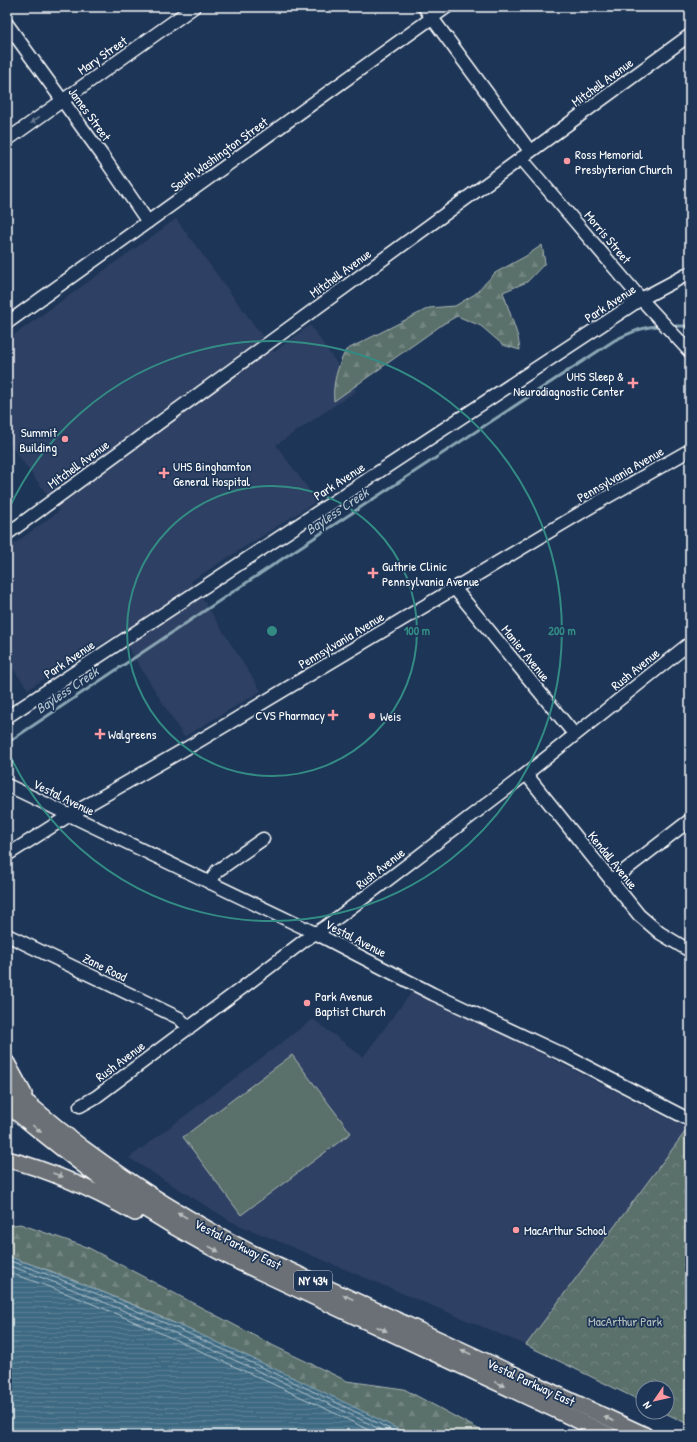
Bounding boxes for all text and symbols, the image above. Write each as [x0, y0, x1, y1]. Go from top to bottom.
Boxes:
street label: Mary Street [74, 31, 131, 79]
street label: Mitchell Avenue [567, 53, 637, 111]
street label: James Street [64, 84, 116, 145]
street label: South Washington Street [167, 112, 272, 195]
one-way arrow [29, 116, 40, 125]
place label: Ross Memorial Presbyterian Church [575, 145, 673, 178]
marker: Ross Memorial Presbyterian Church [562, 156, 572, 166]
street label: Morris Street [580, 207, 636, 268]
street label: Mitchell Avenue [305, 244, 375, 302]
street label: Park Avenue [581, 280, 639, 326]
place label: UHS Sleep & Neurodiagnostic Center [513, 367, 624, 400]
marker: UHS Sleep & Neurodiagnostic Center [627, 377, 639, 389]
place label: Summit Building [19, 423, 58, 456]
marker: Summit Building [60, 434, 70, 444]
street label: Mitchell Avenue [43, 435, 113, 493]
street label: Pennsylvania Avenue [573, 442, 667, 506]
place label: UHS Binghamton General Hospital [173, 457, 251, 490]
street label: Park Avenue [310, 458, 368, 504]
marker: UHS Binghamton General Hospital [158, 467, 170, 479]
water label: Bayless Creek [302, 482, 373, 539]
place label: Guthrie Clinic Pennsylvania Avenue [382, 557, 479, 590]
marker: Guthrie Clinic Pennsylvania Avenue [367, 567, 379, 579]
street label: Pennsylvania Avenue [295, 607, 387, 673]
street label: Manier Avenue [498, 621, 554, 685]
text: 100 m [404, 622, 430, 639]
text: 200 m [548, 622, 576, 639]
centre of rings [265, 624, 279, 638]
street label: Park Avenue [40, 635, 98, 683]
street label: Rush Avenue [607, 644, 663, 694]
water label: Bayless Creek [32, 661, 103, 718]
place label: CVS Pharmacy [255, 706, 325, 724]
place label: Weis [380, 707, 401, 725]
marker: CVS Pharmacy [328, 710, 338, 720]
marker: Weis [367, 711, 377, 721]
place label: Walgreens [108, 725, 157, 743]
marker: Walgreens [95, 729, 105, 739]
street label: Vestal Avenue [30, 774, 98, 820]
street label: Kendall Avenue [584, 827, 642, 893]
street label: Rush Avenue [352, 843, 408, 893]
street label: Vestal Avenue [322, 915, 390, 961]
street label: Zane Road [80, 949, 130, 985]
place label: Park Avenue Baptist Church [315, 987, 386, 1020]
marker: Park Avenue Baptist Church [302, 998, 312, 1008]
street label: Rush Avenue [92, 1037, 148, 1085]
one-way arrow [32, 1125, 43, 1134]
one-way arrow [52, 1172, 64, 1178]
one-way arrow [176, 1212, 187, 1219]
street label: Vestal Parkway East [192, 1214, 285, 1274]
place label: MacArthur School [524, 1221, 607, 1239]
marker: MacArthur School [511, 1225, 521, 1235]
one-way arrow [208, 1246, 220, 1253]
road number: NY 434 [294, 1271, 332, 1291]
one-way arrow [343, 1294, 354, 1300]
park label: MacArthur Park [588, 1312, 663, 1330]
one-way arrow [376, 1326, 388, 1332]
one-way arrow [460, 1349, 472, 1355]
street label: Vestal Parkway East [484, 1354, 578, 1410]
north arrow [635, 1380, 675, 1420]
one-way arrow [494, 1381, 506, 1387]
text: N [639, 1399, 654, 1412]
one-way arrow [604, 1416, 615, 1422]

